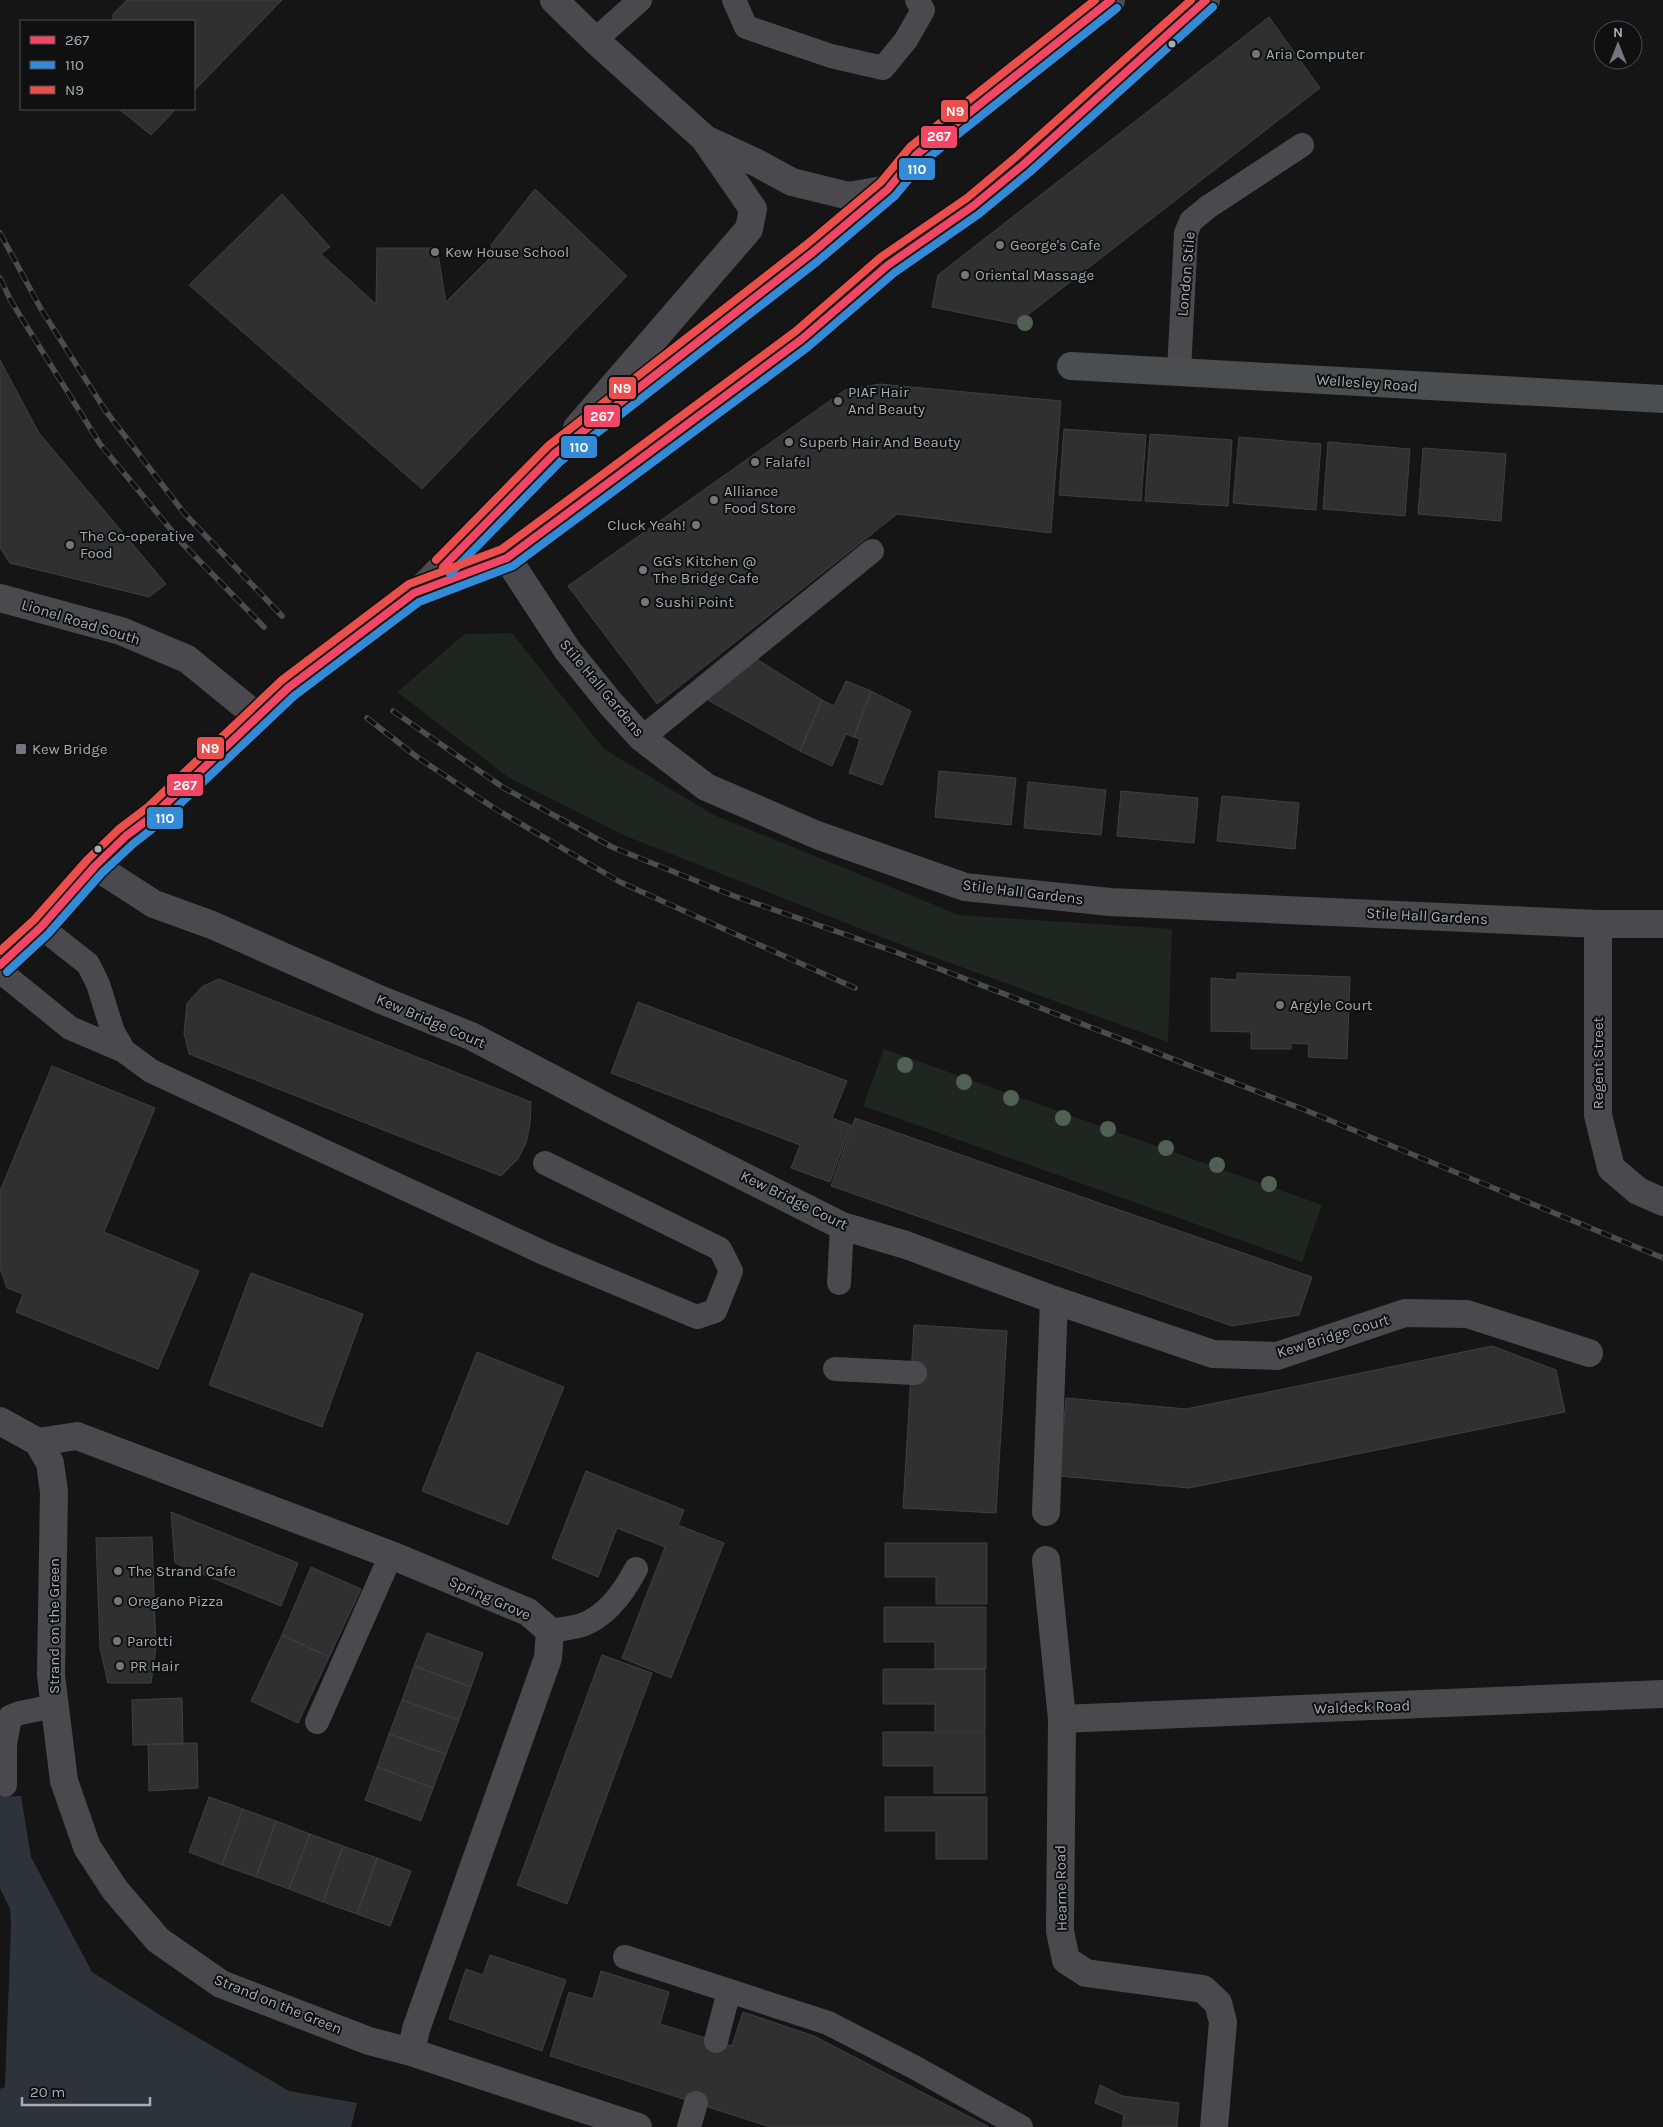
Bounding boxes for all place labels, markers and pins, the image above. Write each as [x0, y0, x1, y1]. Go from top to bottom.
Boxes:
unlabelled marker [1167, 39, 1177, 49]
place label: Aria Computer [1266, 45, 1365, 63]
marker: Aria Computer [1250, 48, 1262, 60]
place label: George's Cafe [1010, 236, 1101, 254]
marker: George's Cafe [994, 239, 1006, 251]
place label: Kew House School [445, 243, 569, 261]
marker: Kew House School [429, 246, 441, 258]
place label: Oriental Massage [975, 266, 1094, 284]
marker: Oriental Massage [959, 269, 971, 281]
place label: PIAF Hair And Beauty [848, 383, 925, 418]
marker: PIAF Hair And Beauty [832, 395, 844, 407]
place label: Superb Hair And Beauty [799, 433, 960, 451]
marker: Superb Hair And Beauty [783, 436, 795, 448]
place label: Falafel [765, 453, 810, 471]
marker: Falafel [749, 456, 761, 468]
place label: Alliance Food Store [724, 482, 796, 517]
marker: Alliance Food Store [708, 494, 720, 506]
place label: Cluck Yeah! [607, 516, 686, 534]
marker: Cluck Yeah! [690, 519, 702, 531]
place label: The Co-operative Food [80, 527, 194, 562]
marker: The Co-operative Food [64, 539, 76, 551]
place label: GG's Kitchen @ The Bridge Cafe [653, 552, 759, 587]
marker: GG's Kitchen @ The Bridge Cafe [637, 564, 649, 576]
place label: Sushi Point [655, 593, 734, 611]
marker: Sushi Point [639, 596, 651, 608]
place label: Kew Bridge [32, 740, 108, 758]
marker: Kew Bridge [14, 742, 28, 756]
unlabelled marker [93, 844, 103, 854]
place label: Argyle Court [1290, 996, 1373, 1014]
marker: Argyle Court [1274, 999, 1286, 1011]
place label: The Strand Cafe [128, 1562, 236, 1580]
marker: The Strand Cafe [112, 1565, 124, 1577]
place label: Oregano Pizza [128, 1592, 224, 1610]
marker: Oregano Pizza [112, 1595, 124, 1607]
place label: Parotti [127, 1632, 173, 1650]
marker: Parotti [111, 1635, 123, 1647]
place label: PR Hair [130, 1657, 180, 1675]
marker: PR Hair [114, 1660, 126, 1672]

